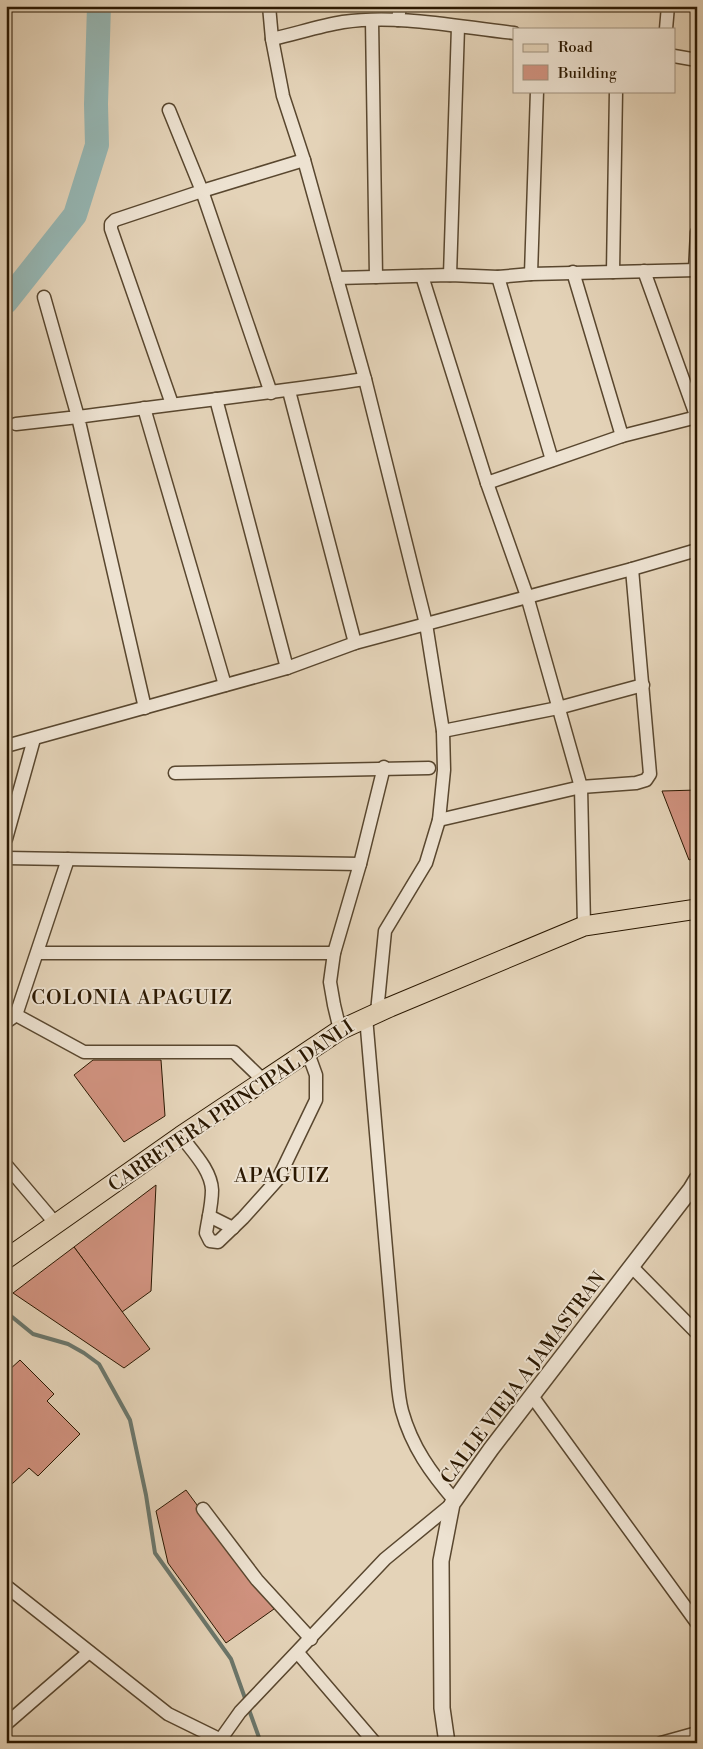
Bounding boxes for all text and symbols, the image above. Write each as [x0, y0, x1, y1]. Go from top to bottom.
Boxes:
legend [513, 28, 676, 92]
text: Road [558, 38, 593, 57]
text: Building [557, 64, 617, 83]
district label: COLONIA APAGUIZ [31, 986, 233, 1011]
street label: CARRETERA PRINCIPAL DANLI [104, 1015, 358, 1197]
district label: APAGUIZ [233, 1164, 330, 1189]
street label: CALLE VIEJA A JAMASTRAN [435, 1267, 611, 1489]

